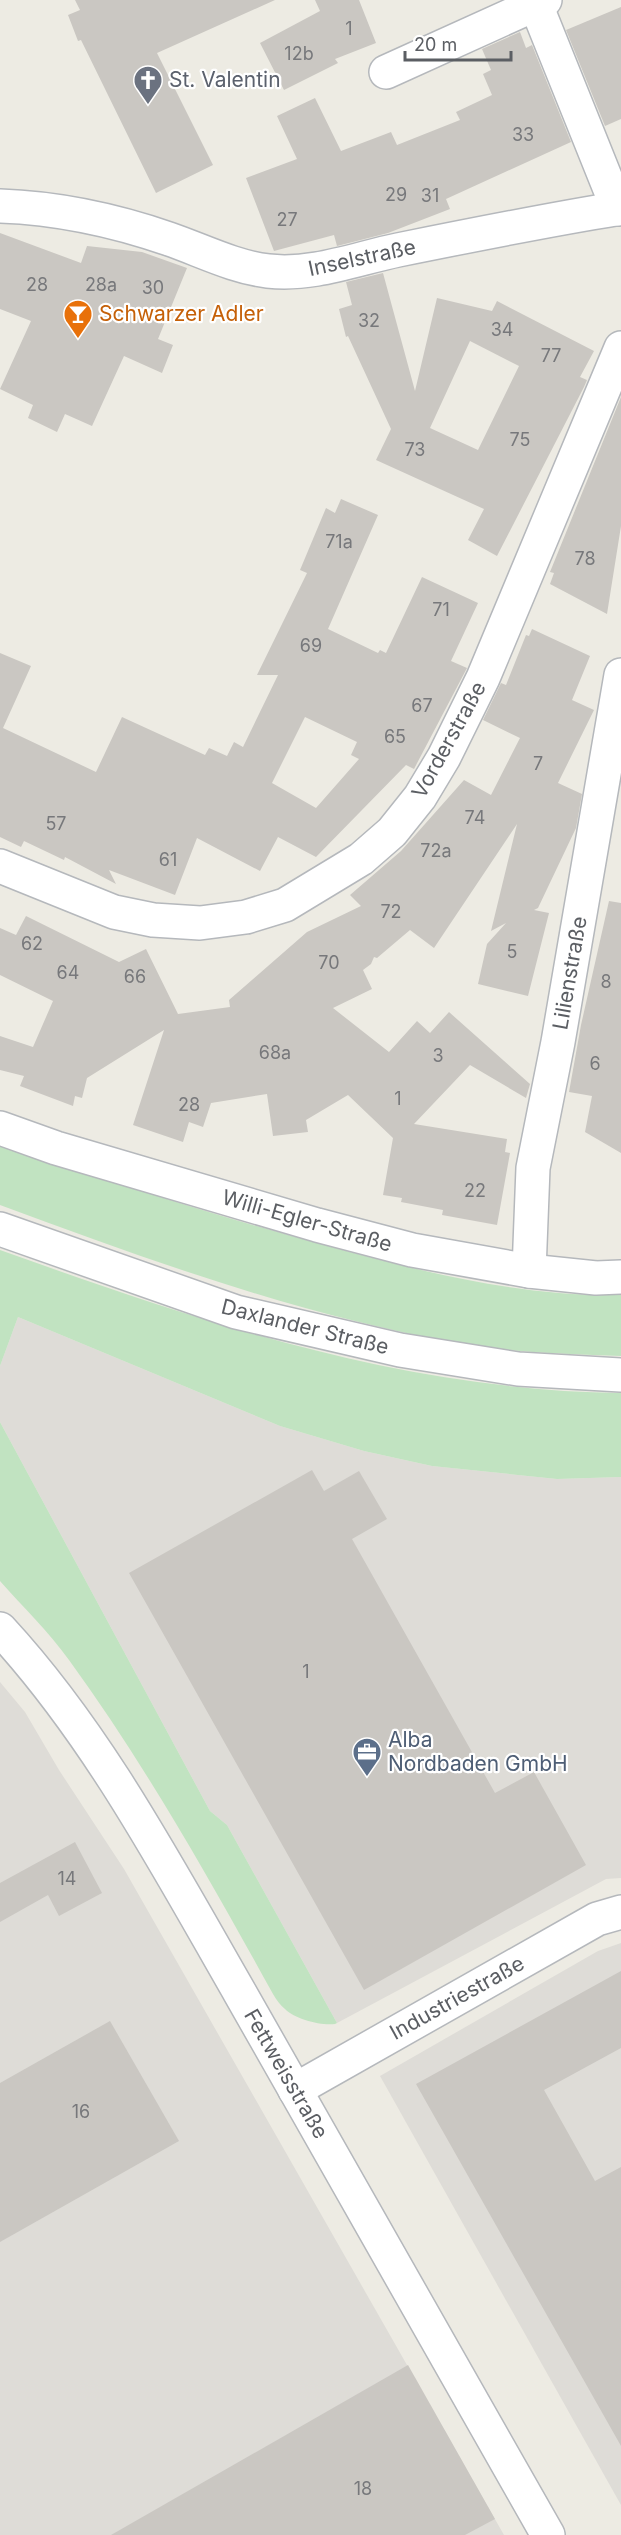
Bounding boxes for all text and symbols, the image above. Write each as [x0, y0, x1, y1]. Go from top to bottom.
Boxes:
house number: 1 [345, 18, 353, 39]
scale bar [405, 24, 512, 62]
text: 20 m [414, 34, 457, 55]
house number: 12b [284, 43, 314, 64]
church icon: St. Valentin [132, 64, 164, 106]
place label: St. Valentin [169, 67, 281, 92]
house number: 33 [512, 124, 534, 145]
house number: 29 [385, 184, 407, 205]
house number: 31 [421, 185, 439, 206]
house number: 27 [276, 209, 298, 230]
street label: Inselstraße [306, 234, 418, 281]
house number: 28 [26, 274, 48, 295]
house number: 28a [85, 274, 117, 295]
house number: 30 [142, 277, 164, 298]
bar icon: Schwarzer Adler [62, 298, 94, 340]
place label: Schwarzer Adler [99, 301, 264, 326]
house number: 32 [358, 310, 380, 331]
house number: 34 [491, 319, 513, 340]
house number: 77 [541, 345, 561, 366]
house number: 75 [510, 429, 530, 450]
house number: 73 [404, 439, 426, 460]
house number: 71a [325, 531, 353, 552]
house number: 78 [574, 548, 596, 569]
house number: 71 [432, 599, 450, 620]
house number: 69 [300, 635, 322, 656]
street label: Vorderstraße [406, 677, 491, 802]
house number: 67 [411, 695, 433, 716]
house number: 65 [384, 726, 406, 747]
house number: 7 [533, 753, 543, 774]
house number: 74 [465, 807, 485, 828]
house number: 57 [45, 813, 67, 834]
house number: 72a [420, 840, 452, 861]
house number: 61 [159, 849, 177, 870]
house number: 72 [380, 901, 402, 922]
street label: Lilienstraße [547, 914, 592, 1032]
house number: 62 [21, 933, 43, 954]
house number: 5 [507, 941, 517, 962]
house number: 70 [318, 952, 340, 973]
house number: 64 [57, 962, 79, 983]
house number: 66 [124, 966, 146, 987]
house number: 8 [600, 971, 612, 992]
house number: 68a [259, 1042, 291, 1063]
house number: 3 [432, 1045, 444, 1066]
house number: 6 [589, 1053, 601, 1074]
house number: 1 [394, 1088, 402, 1109]
house number: 28 [178, 1094, 200, 1115]
house number: 22 [464, 1180, 486, 1201]
street label: Willi-Egler-Straße [219, 1184, 395, 1257]
street label: Daxlander Straße [219, 1294, 392, 1359]
house number: 1 [302, 1661, 310, 1682]
place label: Alba Nordbaden GmbH [388, 1727, 568, 1776]
office icon: Alba Nordbaden GmbH [351, 1736, 383, 1778]
house number: 14 [58, 1868, 76, 1889]
street label: Industriestraße [385, 1950, 528, 2045]
street label: Fettweisstraße [239, 2005, 334, 2143]
house number: 16 [72, 2101, 90, 2122]
house number: 18 [354, 2478, 372, 2499]

